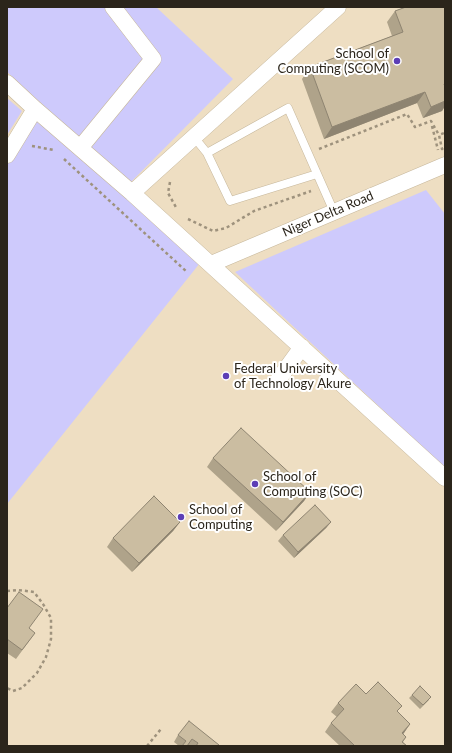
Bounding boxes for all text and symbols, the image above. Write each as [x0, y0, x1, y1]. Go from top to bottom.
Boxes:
place label: School of Computing (SCOM) [278, 46, 389, 77]
marker: School of Computing (SCOM) [392, 56, 402, 66]
street label: Niger Delta Road [280, 188, 376, 240]
place label: Federal University of Technology Akure [234, 361, 351, 392]
marker: Federal University of Technology Akure [221, 371, 231, 381]
place label: School of Computing (SOC) [263, 469, 363, 500]
marker: School of Computing (SOC) [250, 479, 260, 489]
place label: School of Computing [189, 502, 252, 533]
marker: School of Computing [176, 512, 186, 522]

